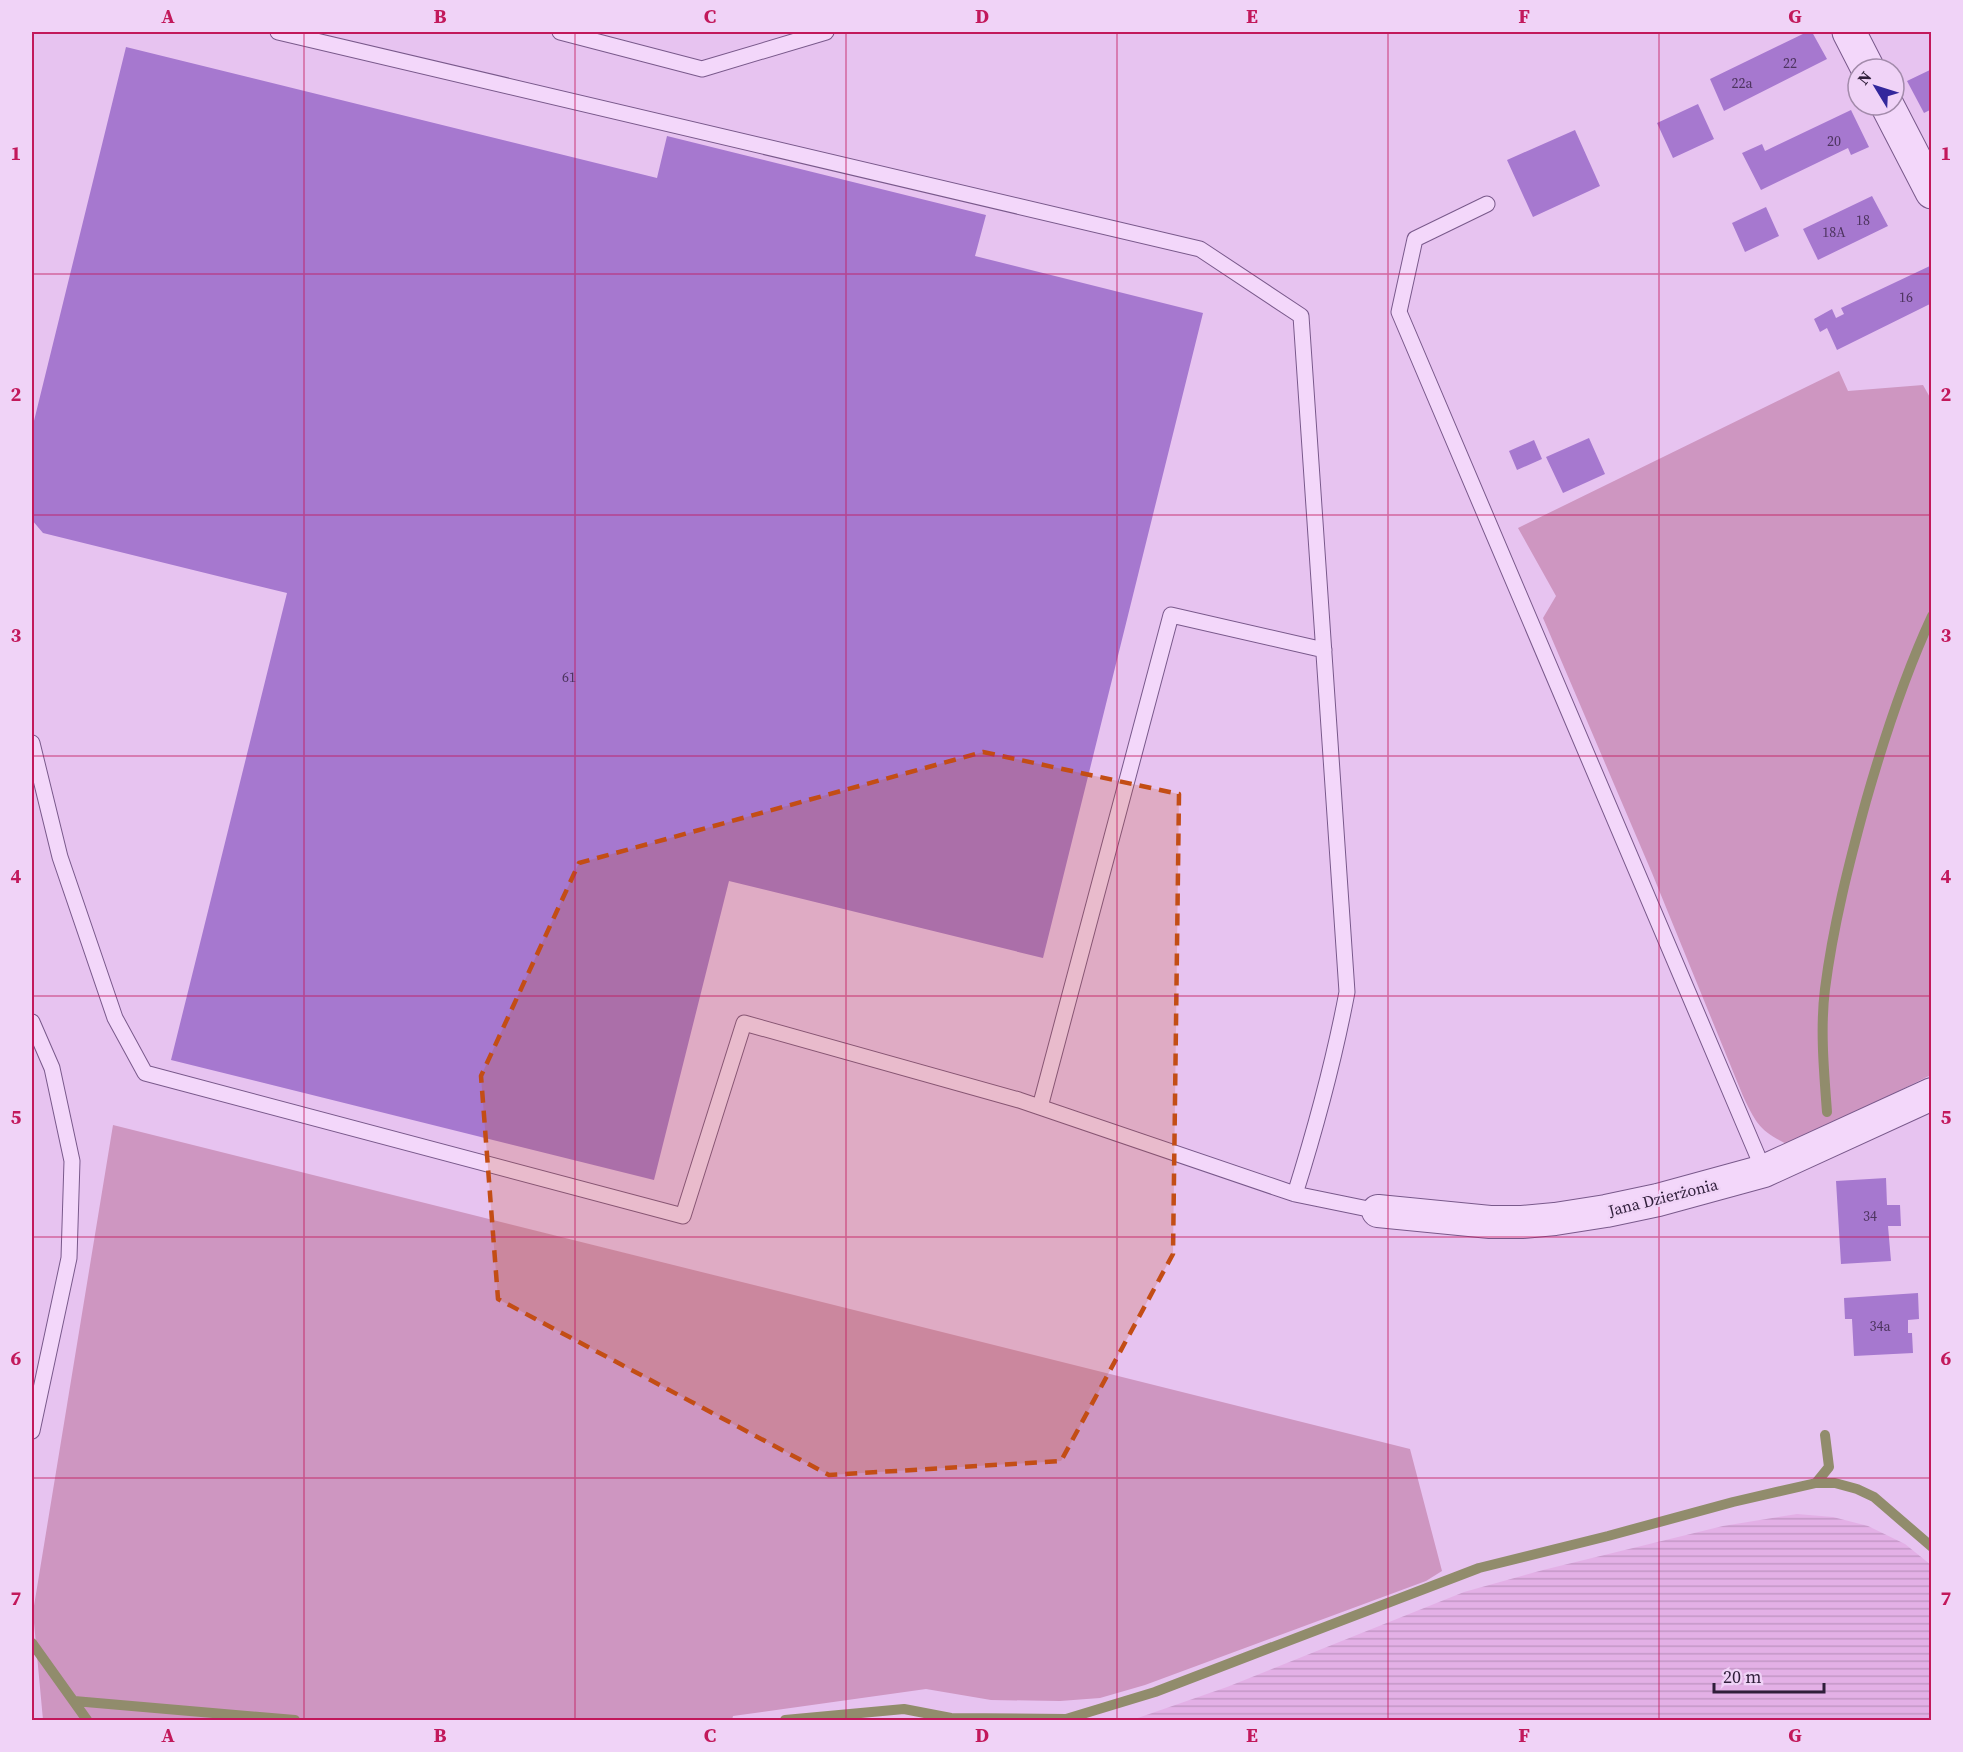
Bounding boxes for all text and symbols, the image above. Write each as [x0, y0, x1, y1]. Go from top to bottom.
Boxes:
text: A [161, 2, 175, 30]
text: B [433, 2, 447, 30]
text: C [704, 2, 716, 30]
text: D [975, 2, 989, 30]
text: E [1246, 2, 1258, 30]
text: F [1518, 2, 1530, 30]
text: G [1788, 2, 1802, 30]
house number: 22 [1783, 53, 1797, 73]
north arrow [1846, 57, 1906, 117]
text: N [1852, 66, 1877, 89]
house number: 22a [1731, 73, 1753, 93]
house number: 20 [1827, 131, 1841, 151]
text: 1 [11, 139, 21, 167]
text: 1 [1941, 139, 1951, 167]
house number: 18 [1856, 210, 1870, 230]
house number: 18A [1822, 222, 1846, 242]
house number: 16 [1899, 287, 1913, 307]
text: 2 [11, 380, 22, 408]
text: 2 [1941, 380, 1952, 408]
text: 3 [11, 621, 22, 649]
text: 3 [1941, 621, 1952, 649]
house number: 61 [562, 667, 576, 687]
text: 4 [11, 862, 22, 890]
text: 4 [1941, 862, 1952, 890]
text: 5 [11, 1103, 22, 1131]
text: 5 [1941, 1103, 1952, 1131]
street label: Jana Dzierżonia [1605, 1173, 1721, 1221]
house number: 34 [1863, 1206, 1877, 1226]
house number: 34a [1869, 1316, 1891, 1336]
text: 6 [11, 1344, 22, 1372]
text: 6 [1941, 1344, 1952, 1372]
text: 7 [11, 1584, 22, 1612]
text: 7 [1941, 1584, 1952, 1612]
scale bar [1714, 1656, 1824, 1694]
text: 20 m [1723, 1664, 1761, 1689]
text: A [161, 1721, 175, 1749]
text: B [433, 1721, 447, 1749]
text: C [704, 1721, 716, 1749]
text: D [975, 1721, 989, 1749]
text: E [1246, 1721, 1258, 1749]
text: F [1518, 1721, 1530, 1749]
text: G [1788, 1721, 1802, 1749]

